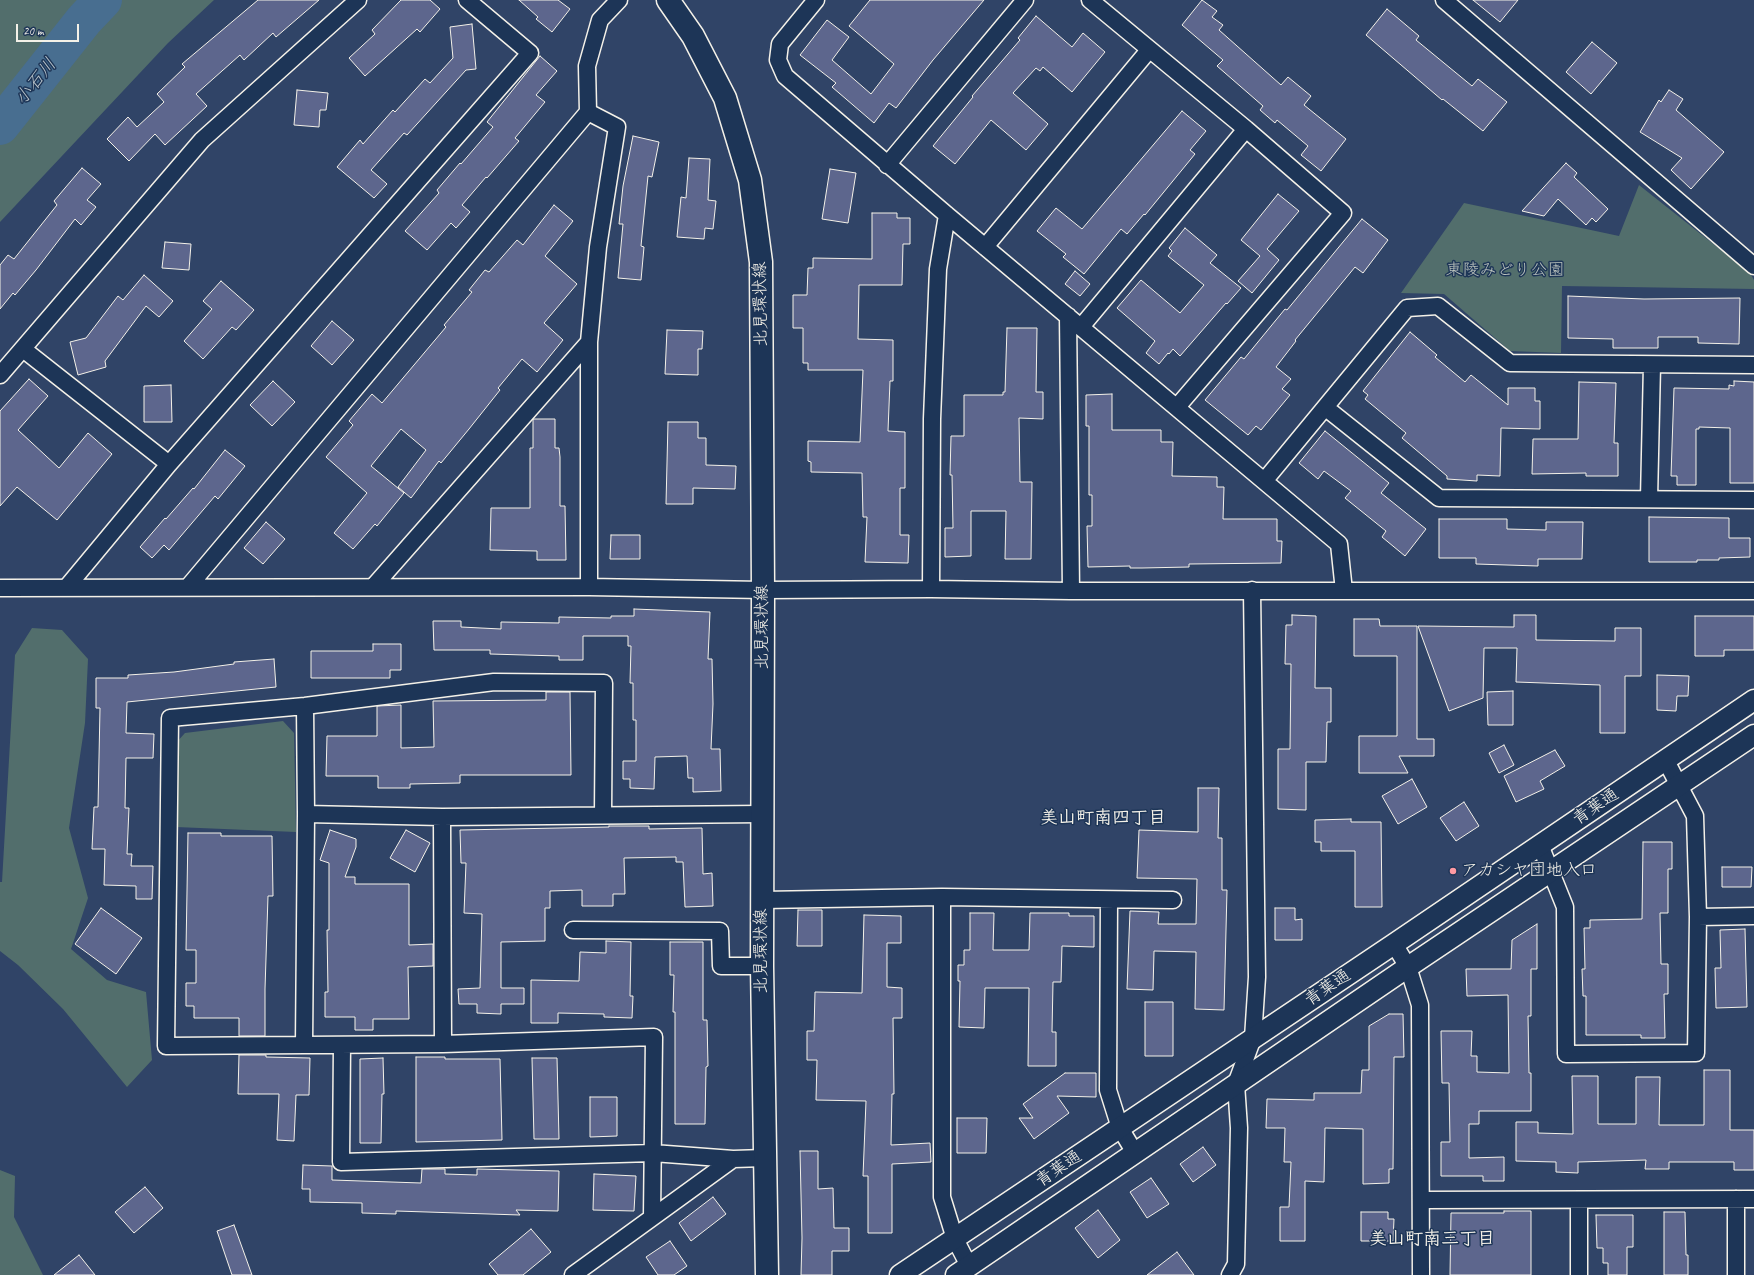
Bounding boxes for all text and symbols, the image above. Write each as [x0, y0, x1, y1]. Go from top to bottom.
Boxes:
scale bar [18, 16, 81, 42]
text: 20 m [23, 23, 43, 39]
water label: 小石川 [11, 54, 61, 110]
street label: 北見環状線 [750, 261, 772, 347]
park label: 東陵みどり公園 [1446, 261, 1564, 281]
street label: 北見環状線 [753, 585, 773, 669]
street label: 青葉通 [1569, 784, 1623, 830]
district label: 美山町南四丁目 [1040, 807, 1166, 829]
place label: アカシヤ団地入口 [1461, 861, 1597, 881]
marker: アカシヤ団地入口 [1448, 866, 1458, 876]
street label: 北見環状線 [752, 909, 772, 993]
street label: 青葉通 [1301, 965, 1355, 1011]
street label: 青葉通 [1032, 1146, 1086, 1192]
district label: 美山町南三丁目 [1369, 1228, 1495, 1250]

